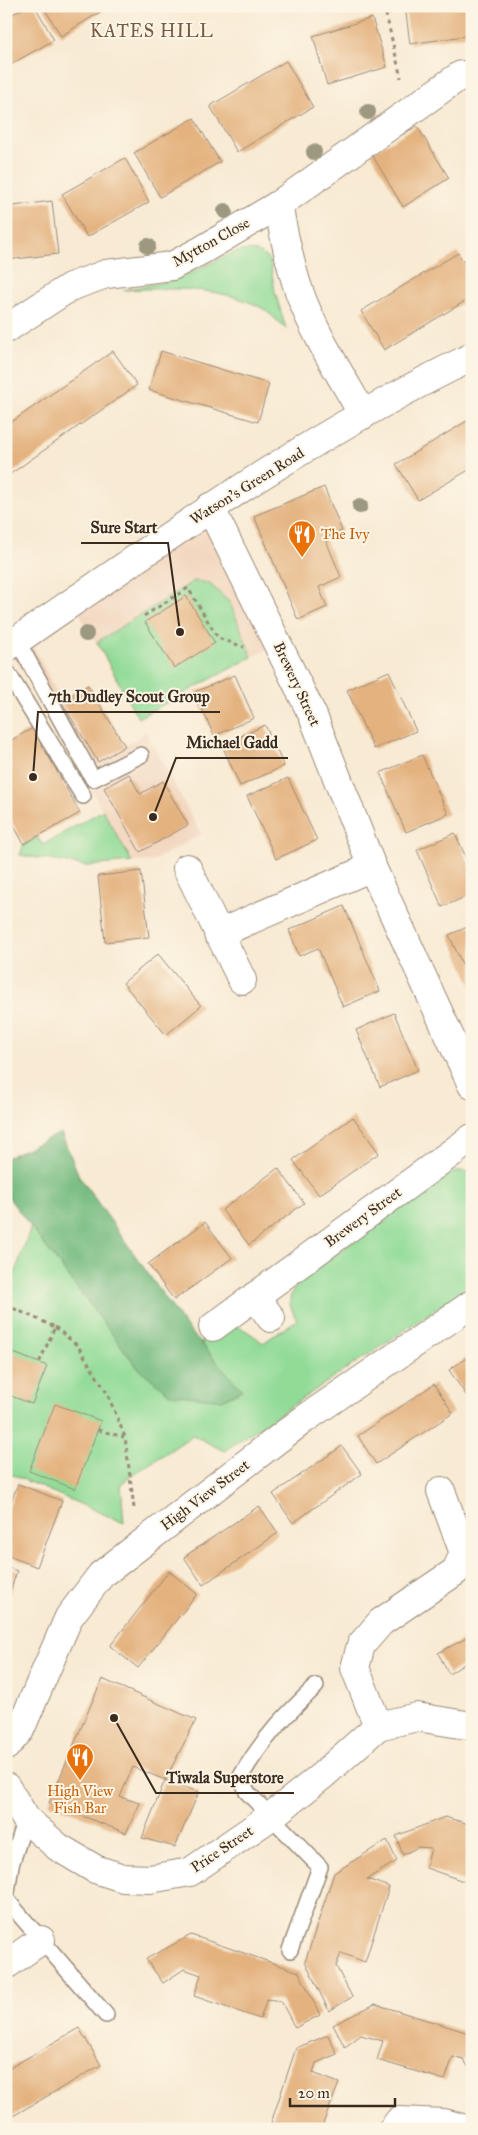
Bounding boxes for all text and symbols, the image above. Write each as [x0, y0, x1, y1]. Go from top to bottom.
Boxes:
district label: KATES HILL [90, 20, 214, 42]
street label: Mytton Close [169, 213, 253, 271]
street label: Watson's Green Road [187, 443, 308, 528]
callout: Sure Start [81, 512, 168, 543]
text: Sure Start [90, 518, 158, 537]
restaurant icon: The Ivy [287, 519, 317, 558]
place label: The Ivy [321, 525, 370, 543]
street label: Brewery Street [270, 639, 325, 730]
callout: 7th Dudley Scout Group [38, 681, 220, 712]
text: 7th Dudley Scout Group [48, 687, 210, 707]
callout: Michael Gadd [176, 727, 288, 758]
text: Michael Gadd [186, 733, 279, 752]
street label: Brewery Street [321, 1183, 406, 1251]
street label: High View Street [157, 1455, 254, 1534]
restaurant icon: High View Fish Bar [65, 1742, 95, 1781]
callout: Tiwala Superstore [156, 1762, 294, 1793]
text: Tiwala Superstore [165, 1768, 284, 1788]
place label: High View Fish Bar [47, 1782, 113, 1817]
street label: Price Street [187, 1821, 257, 1876]
scale bar [290, 2075, 396, 2107]
text: 20 m [298, 2084, 330, 2102]

